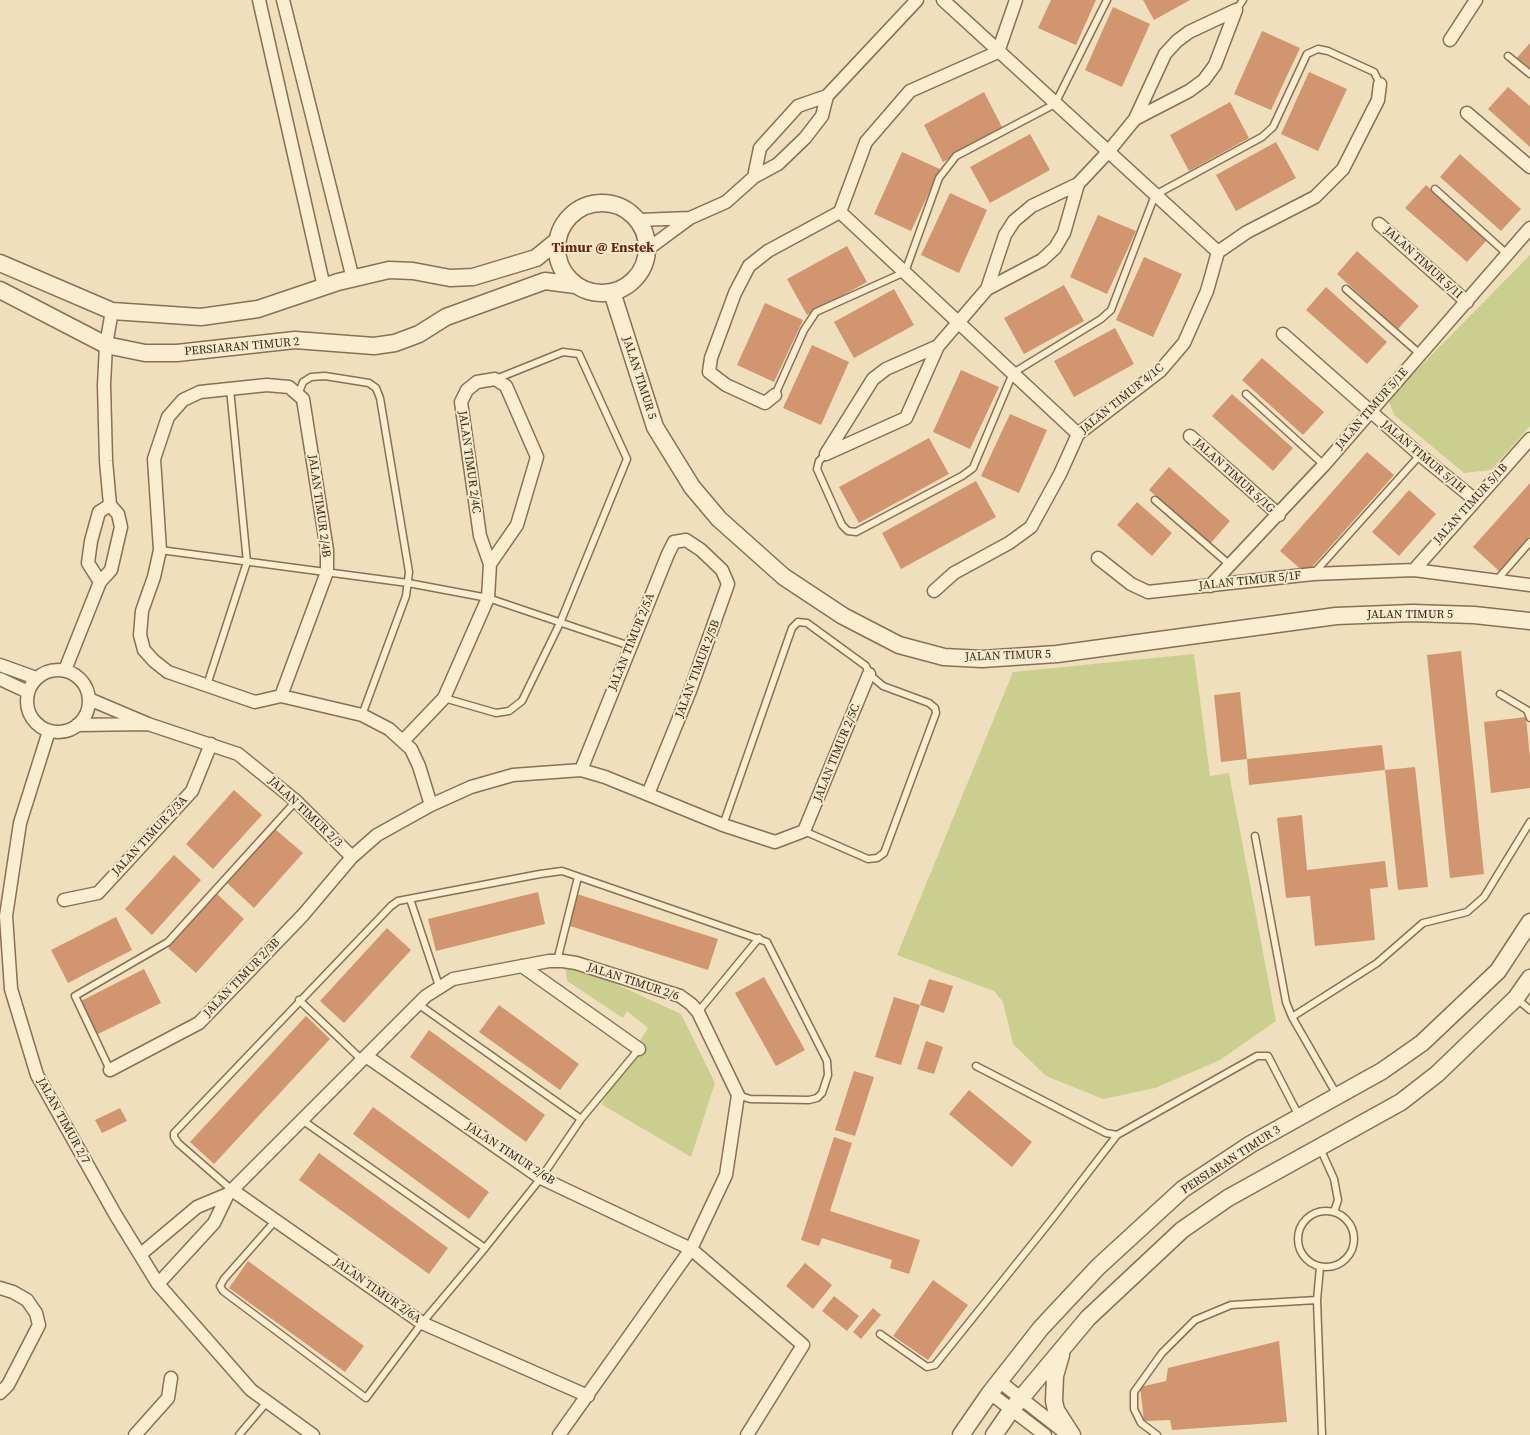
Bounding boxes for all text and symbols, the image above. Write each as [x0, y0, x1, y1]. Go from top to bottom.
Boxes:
street label: JALAN TIMUR 5/1I [1381, 224, 1465, 302]
district label: Timur @ Enstek [552, 240, 654, 256]
street label: PERSIARAN TIMUR 2 [184, 335, 300, 359]
street label: JALAN TIMUR 5 [619, 335, 659, 421]
street label: JALAN TIMUR 4/1C [1077, 361, 1167, 437]
street label: JALAN TIMUR 5/1E [1333, 365, 1411, 453]
street label: JALAN TIMUR 2/4C [455, 410, 483, 514]
street label: JALAN TIMUR 5/1H [1378, 418, 1468, 496]
street label: JALAN TIMUR 5/1G [1190, 436, 1278, 516]
street label: JALAN TIMUR 2/4B [305, 454, 333, 558]
street label: JALAN TIMUR 5/1B [1431, 461, 1511, 547]
street label: JALAN TIMUR 5/1F [1198, 568, 1302, 594]
street label: JALAN TIMUR 2/5A [606, 591, 658, 693]
street label: JALAN TIMUR 5 [1367, 608, 1453, 622]
street label: JALAN TIMUR 2/5B [673, 618, 723, 720]
street label: JALAN TIMUR 5 [965, 647, 1051, 665]
street label: JALAN TIMUR 2/5C [811, 702, 863, 804]
street label: JALAN TIMUR 2/3 [265, 774, 345, 850]
street label: JALAN TIMUR 2/3A [109, 793, 191, 879]
street label: JALAN TIMUR 2/3B [201, 936, 283, 1020]
street label: JALAN TIMUR 2/6 [585, 960, 681, 1004]
street label: JALAN TIMUR 2/7 [33, 1076, 93, 1166]
street label: JALAN TIMUR 2/6B [463, 1120, 557, 1188]
street label: PERSIARAN TIMUR 3 [1179, 1123, 1283, 1197]
street label: JALAN TIMUR 2/6A [330, 1255, 424, 1327]

